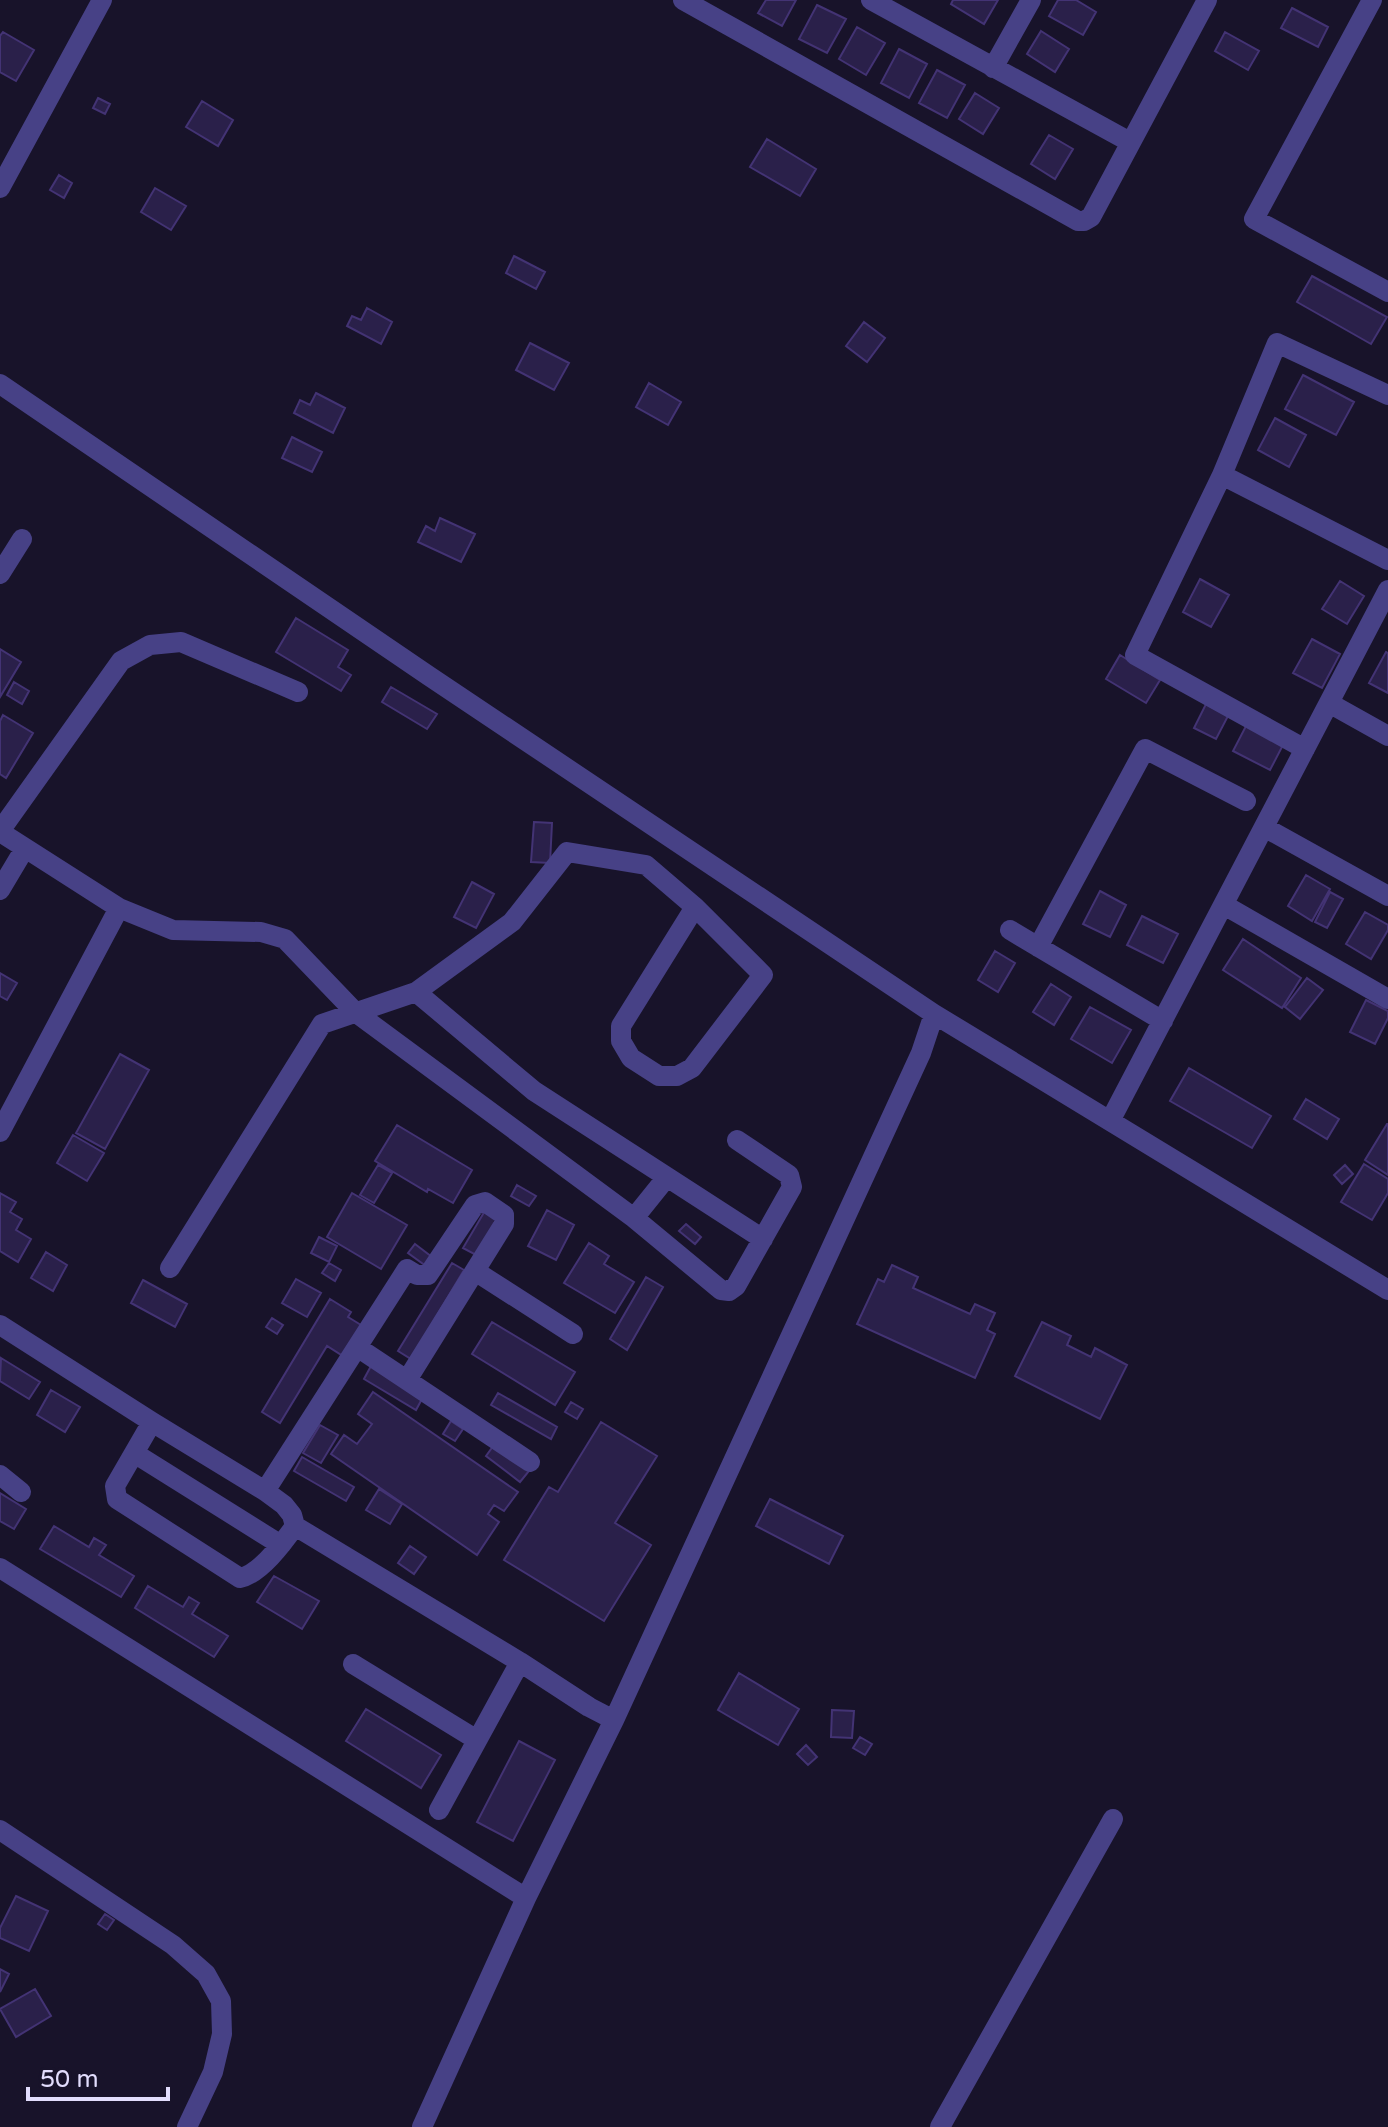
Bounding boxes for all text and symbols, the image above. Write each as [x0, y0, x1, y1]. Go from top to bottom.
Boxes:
scale bar [28, 2051, 168, 2101]
text: 50 m [40, 2065, 98, 2094]

